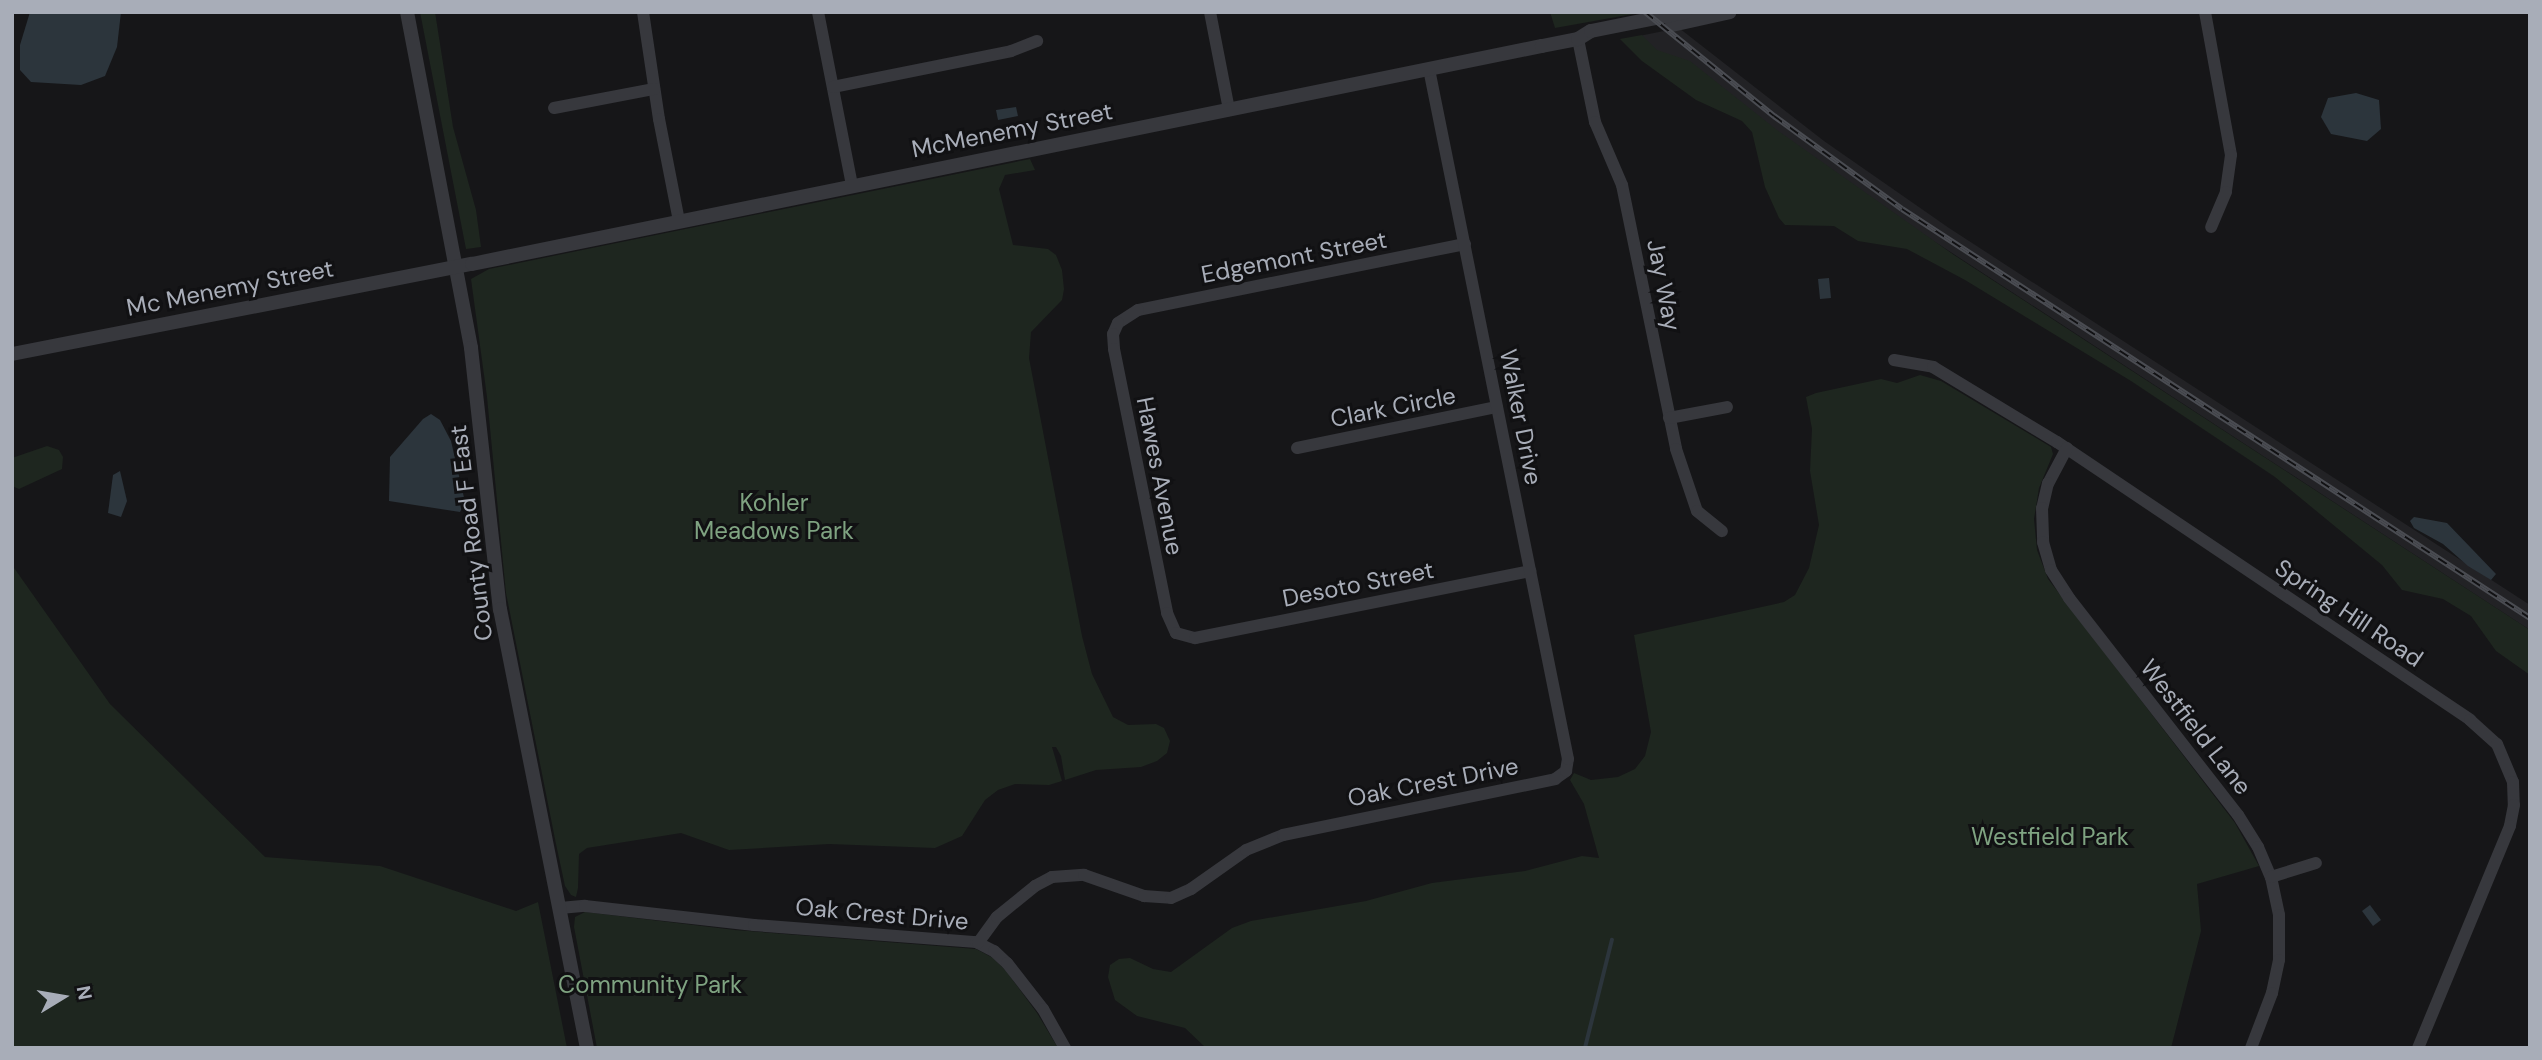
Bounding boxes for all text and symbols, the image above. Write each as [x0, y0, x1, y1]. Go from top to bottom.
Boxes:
street label: McMenemy Street [909, 96, 1115, 164]
street label: Edgemont Street [1199, 225, 1389, 289]
street label: Jay Way [1641, 237, 1687, 333]
street label: Mc Menemy Street [124, 254, 336, 322]
street label: Walker Drive [1494, 347, 1548, 487]
street label: Clark Circle [1328, 381, 1458, 433]
street label: Hawes Avenue [1131, 394, 1189, 558]
street label: County Road F East [443, 423, 499, 643]
park label: Kohler Meadows Park [694, 489, 854, 545]
street label: Spring Hill Road [2270, 553, 2428, 673]
street label: Desoto Street [1280, 555, 1436, 613]
street label: Westfield Lane [2134, 654, 2258, 800]
street label: Oak Crest Drive [1345, 751, 1521, 813]
park label: Westfield Park [1971, 823, 2129, 851]
street label: Oak Crest Drive [794, 892, 970, 936]
north arrow [28, 962, 98, 1032]
park label: Community Park [558, 971, 742, 999]
text: N [71, 984, 98, 1002]

